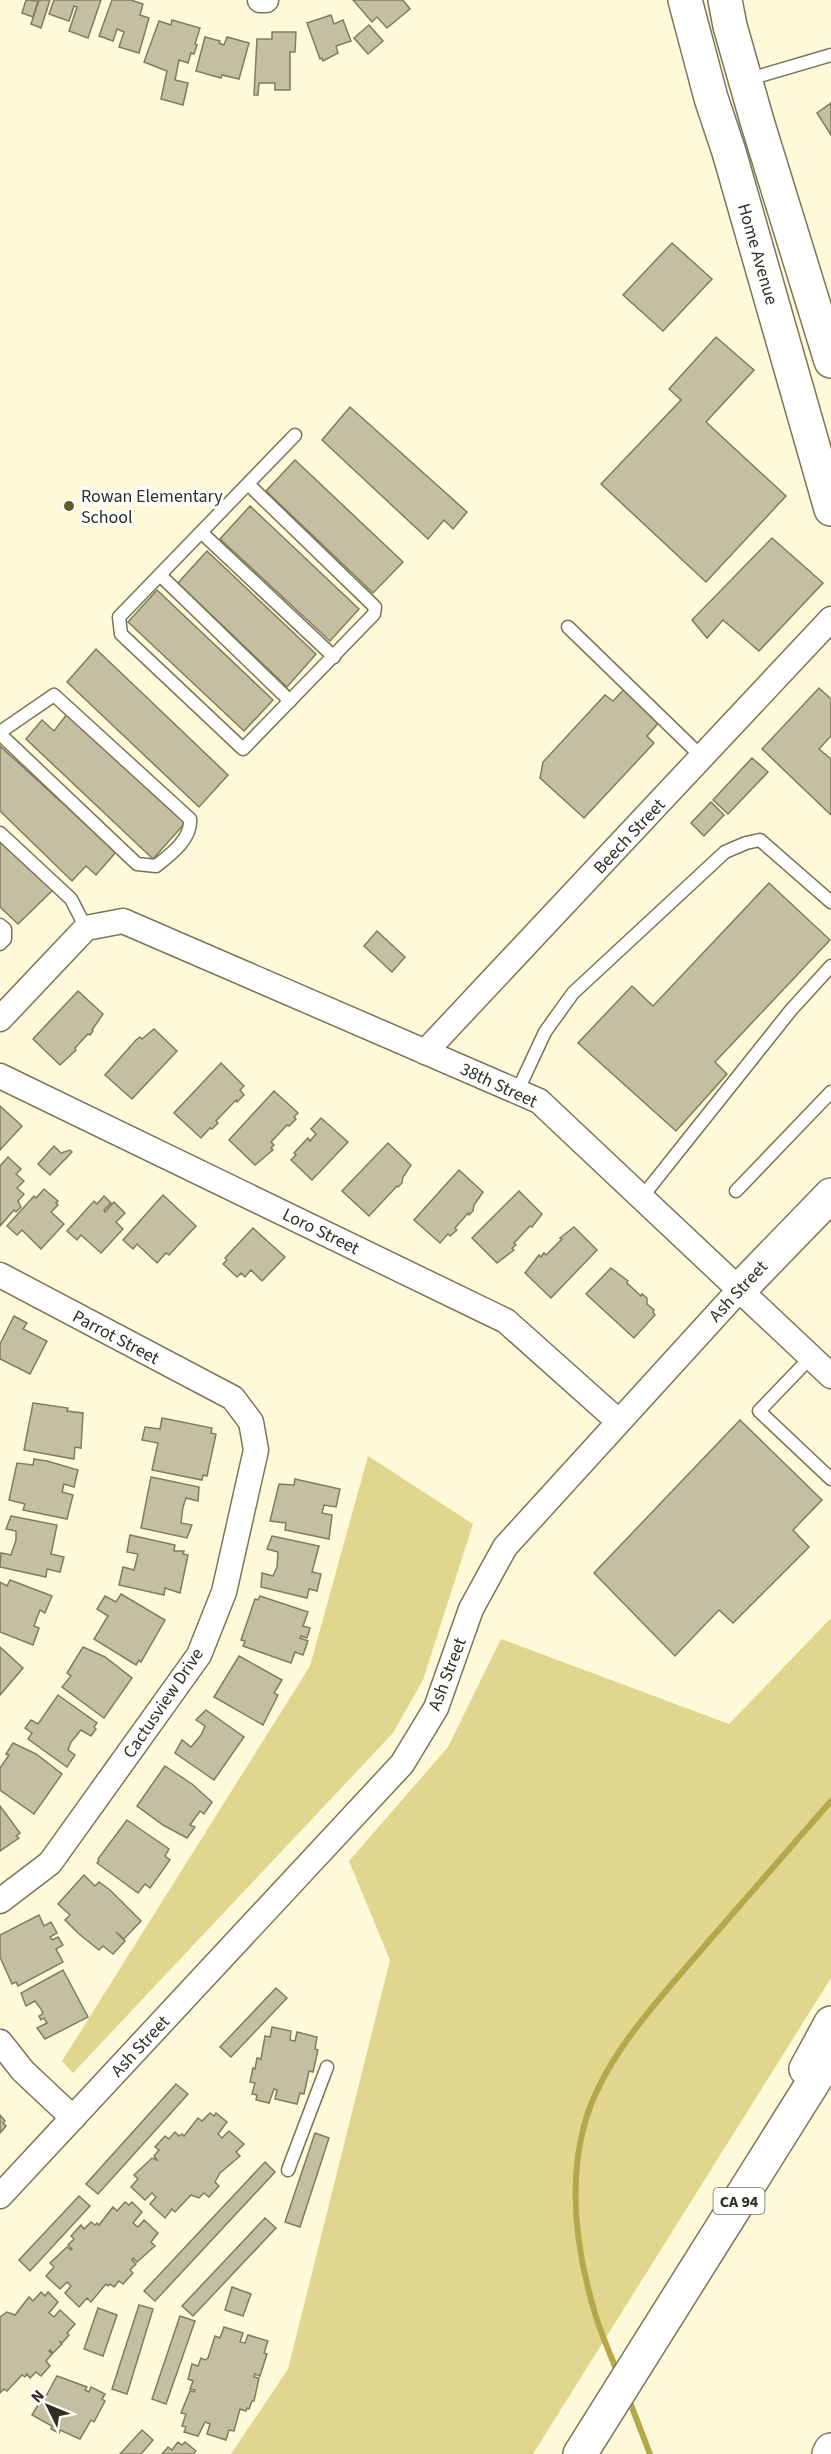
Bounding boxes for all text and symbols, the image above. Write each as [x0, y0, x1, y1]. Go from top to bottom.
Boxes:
street label: Home Avenue [731, 201, 784, 308]
place label: Rowan Elementary School [81, 484, 223, 530]
marker: Rowan Elementary School [62, 499, 76, 513]
street label: Beech Street [588, 793, 671, 880]
street label: 38th Street [456, 1057, 541, 1114]
street label: Loro Street [278, 1202, 363, 1261]
street label: Ash Street [703, 1255, 773, 1328]
street label: Parrot Street [68, 1304, 164, 1371]
street label: Ash Street [422, 1634, 473, 1714]
street label: Cactusview Drive [117, 1643, 210, 1763]
street label: Ash Street [105, 2010, 175, 2083]
road number: CA 94 [714, 2188, 764, 2214]
north arrow [18, 2376, 78, 2436]
text: N [26, 2385, 49, 2408]

